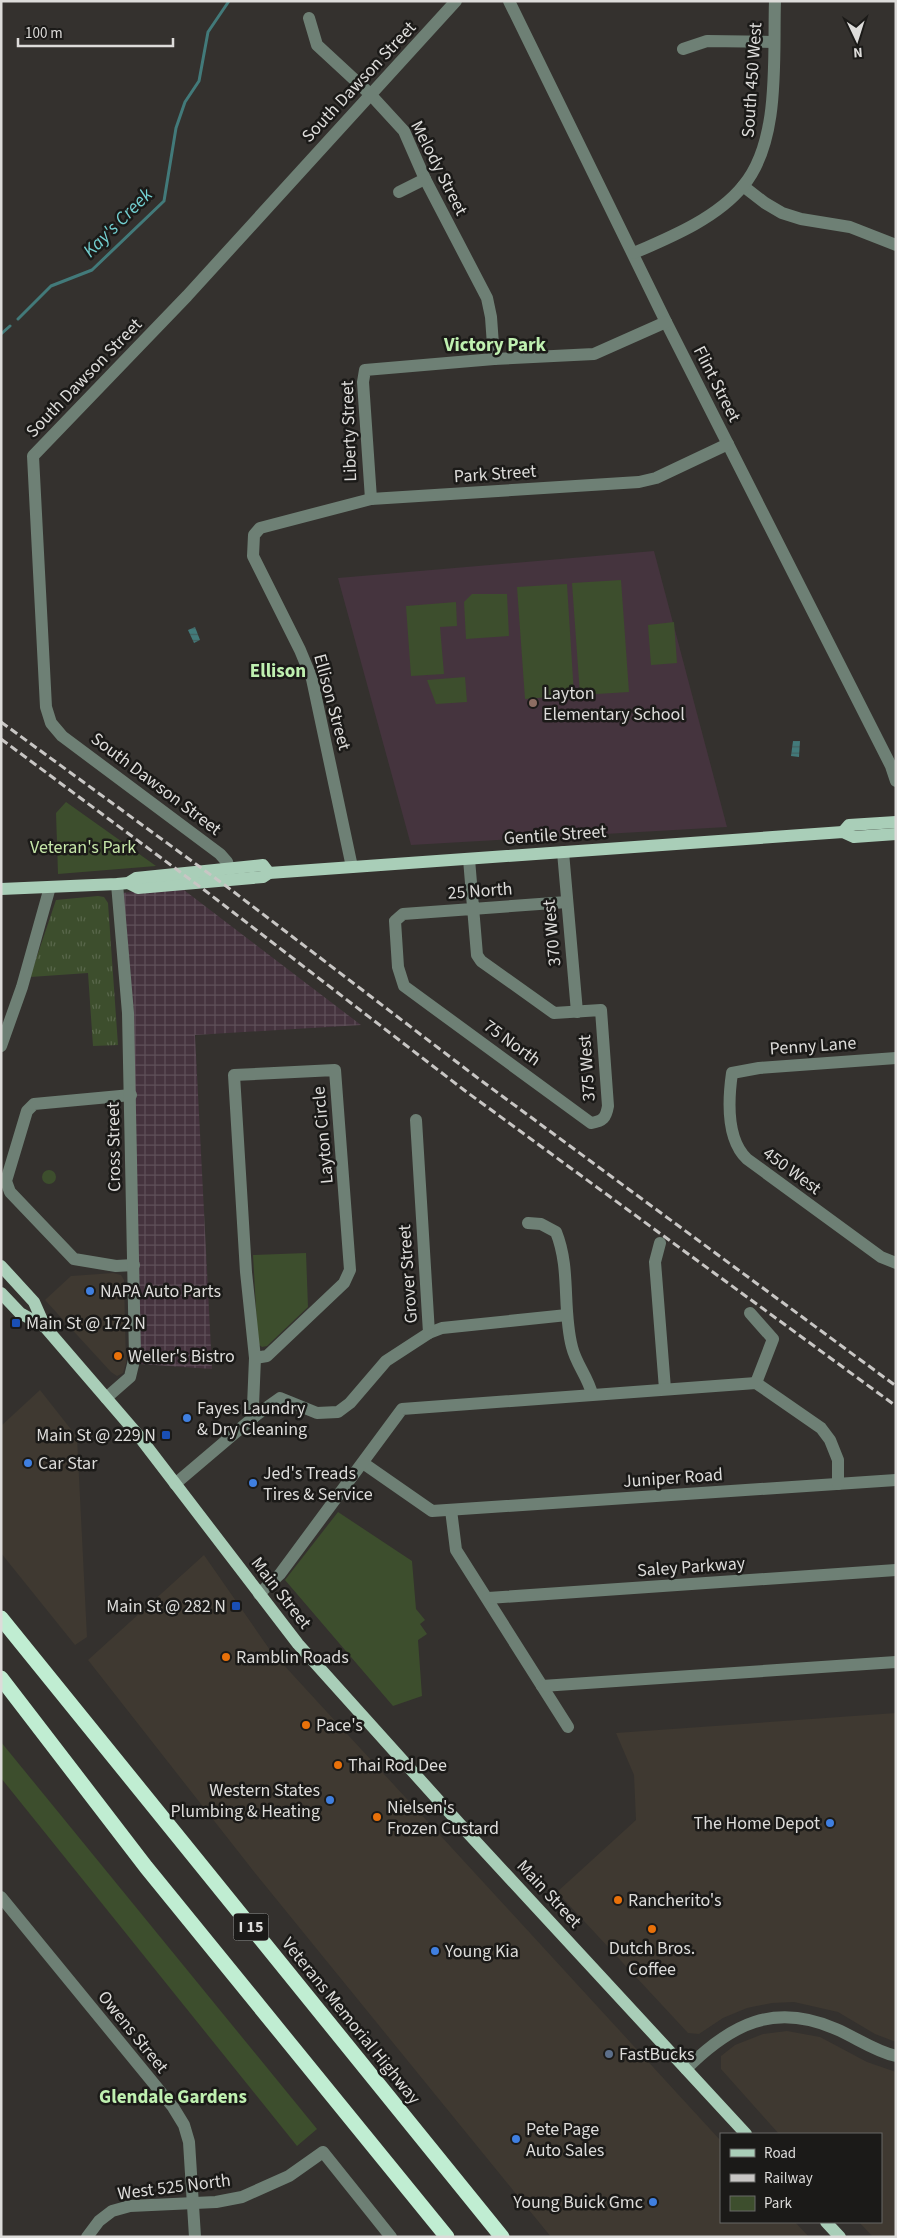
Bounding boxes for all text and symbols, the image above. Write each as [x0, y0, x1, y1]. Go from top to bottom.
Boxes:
scale bar [18, 15, 172, 47]
north arrow [832, 15, 882, 65]
street label: South Dawson Street [296, 16, 422, 148]
street label: South 450 West [736, 22, 768, 138]
text: 100 m [25, 23, 63, 44]
text: N [852, 42, 863, 62]
street label: Melody Street [404, 116, 474, 220]
water label: Kay's Creek [77, 181, 160, 264]
street label: South Dawson Street [20, 313, 148, 443]
district label: Victory Park [443, 332, 547, 359]
street label: Flint Street [687, 342, 747, 426]
street label: Liberty Street [335, 380, 363, 482]
street label: Park Street [453, 459, 537, 489]
street label: Ellison Street [307, 651, 357, 753]
district label: Ellison [250, 658, 306, 685]
place label: Layton Elementary School [543, 681, 685, 727]
marker: Layton Elementary School [527, 697, 539, 709]
street label: South Dawson Street [86, 727, 226, 841]
street label: Gentile Street [503, 819, 607, 851]
park label: Veteran's Park [30, 835, 136, 860]
street label: 25 North [447, 876, 513, 906]
street label: 370 West [537, 899, 567, 967]
street label: 75 North [478, 1014, 546, 1072]
street label: Penny Lane [769, 1030, 857, 1062]
street label: 375 West [572, 1034, 602, 1102]
street label: Layton Circle [306, 1085, 340, 1185]
street label: Cross Street [101, 1102, 127, 1192]
street label: 450 West [758, 1141, 826, 1201]
street label: Grover Street [392, 1224, 424, 1324]
place label: NAPA Auto Parts [100, 1279, 221, 1304]
marker: NAPA Auto Parts [84, 1285, 96, 1297]
place label: Main St @ 172 N [26, 1311, 146, 1336]
marker: Main St @ 172 N [10, 1317, 22, 1329]
place label: Weller's Bistro [128, 1344, 235, 1369]
marker: Weller's Bistro [112, 1350, 124, 1362]
place label: Fayes Laundry & Dry Cleaning [197, 1396, 307, 1442]
marker: Fayes Laundry & Dry Cleaning [181, 1412, 193, 1424]
place label: Main St @ 229 N [36, 1423, 156, 1448]
marker: Main St @ 229 N [160, 1429, 172, 1441]
place label: Car Star [38, 1451, 98, 1476]
marker: Car Star [22, 1457, 34, 1469]
place label: Jed's Treads Tires & Service [263, 1461, 373, 1507]
street label: Juniper Road [622, 1462, 724, 1494]
marker: Jed's Treads Tires & Service [247, 1477, 259, 1489]
street label: Saley Parkway [636, 1551, 746, 1583]
street label: Main Street [245, 1552, 317, 1634]
place label: Main St @ 282 N [106, 1594, 226, 1619]
marker: Main St @ 282 N [230, 1600, 242, 1612]
place label: Ramblin Roads [236, 1645, 349, 1670]
marker: Ramblin Roads [220, 1651, 232, 1663]
place label: Pace's [316, 1713, 363, 1738]
marker: Pace's [300, 1719, 312, 1731]
place label: Thai Rod Dee [348, 1753, 447, 1778]
marker: Thai Rod Dee [332, 1759, 344, 1771]
place label: Western States Plumbing & Heating [170, 1778, 320, 1824]
marker: Western States Plumbing & Heating [324, 1794, 336, 1806]
place label: Nielsen's Frozen Custard [387, 1795, 499, 1841]
marker: Nielsen's Frozen Custard [371, 1811, 383, 1823]
place label: The Home Depot [694, 1811, 820, 1836]
marker: The Home Depot [824, 1817, 836, 1829]
street label: Main Street [511, 1854, 587, 1934]
place label: Rancherito's [628, 1888, 721, 1913]
marker: Rancherito's [612, 1894, 624, 1906]
road number: I 15 [234, 1914, 268, 1940]
marker: Dutch Bros. Coffee [646, 1923, 658, 1935]
street label: Veterans Memorial Highway [276, 1932, 427, 2110]
place label: Dutch Bros. Coffee [609, 1936, 695, 1982]
place label: Young Kia [444, 1939, 519, 1964]
marker: Young Kia [429, 1945, 441, 1957]
street label: Owens Street [92, 1985, 174, 2079]
place label: FastBucks [619, 2042, 695, 2067]
marker: FastBucks [603, 2048, 615, 2060]
district label: Glendale Gardens [99, 2084, 247, 2111]
place label: Pete Page Auto Sales [526, 2117, 604, 2163]
marker: Pete Page Auto Sales [510, 2133, 522, 2145]
legend [720, 2133, 882, 2223]
text: Road [764, 2143, 796, 2164]
street label: West 525 North [116, 2168, 232, 2206]
text: Railway [764, 2168, 813, 2189]
place label: Young Buick Gmc [512, 2190, 643, 2215]
text: Park [764, 2193, 793, 2214]
marker: Young Buick Gmc [647, 2196, 659, 2208]

